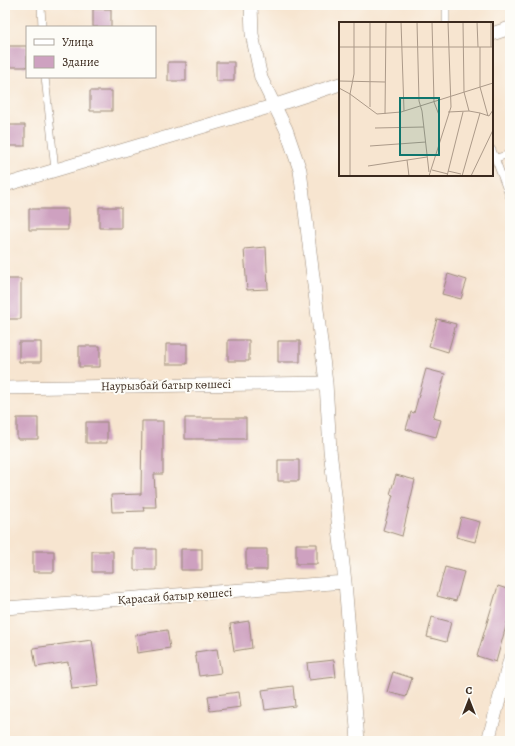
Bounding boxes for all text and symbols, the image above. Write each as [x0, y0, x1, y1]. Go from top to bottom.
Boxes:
inset map [339, 22, 493, 176]
legend [26, 26, 156, 78]
text: Улица [62, 34, 94, 50]
text: Здание [62, 54, 99, 70]
street label: Наурызбай батыр көшесі [101, 376, 231, 394]
street label: Қарасай батыр көшесі [117, 584, 233, 608]
north arrow [449, 680, 489, 720]
text: С [466, 683, 473, 698]

